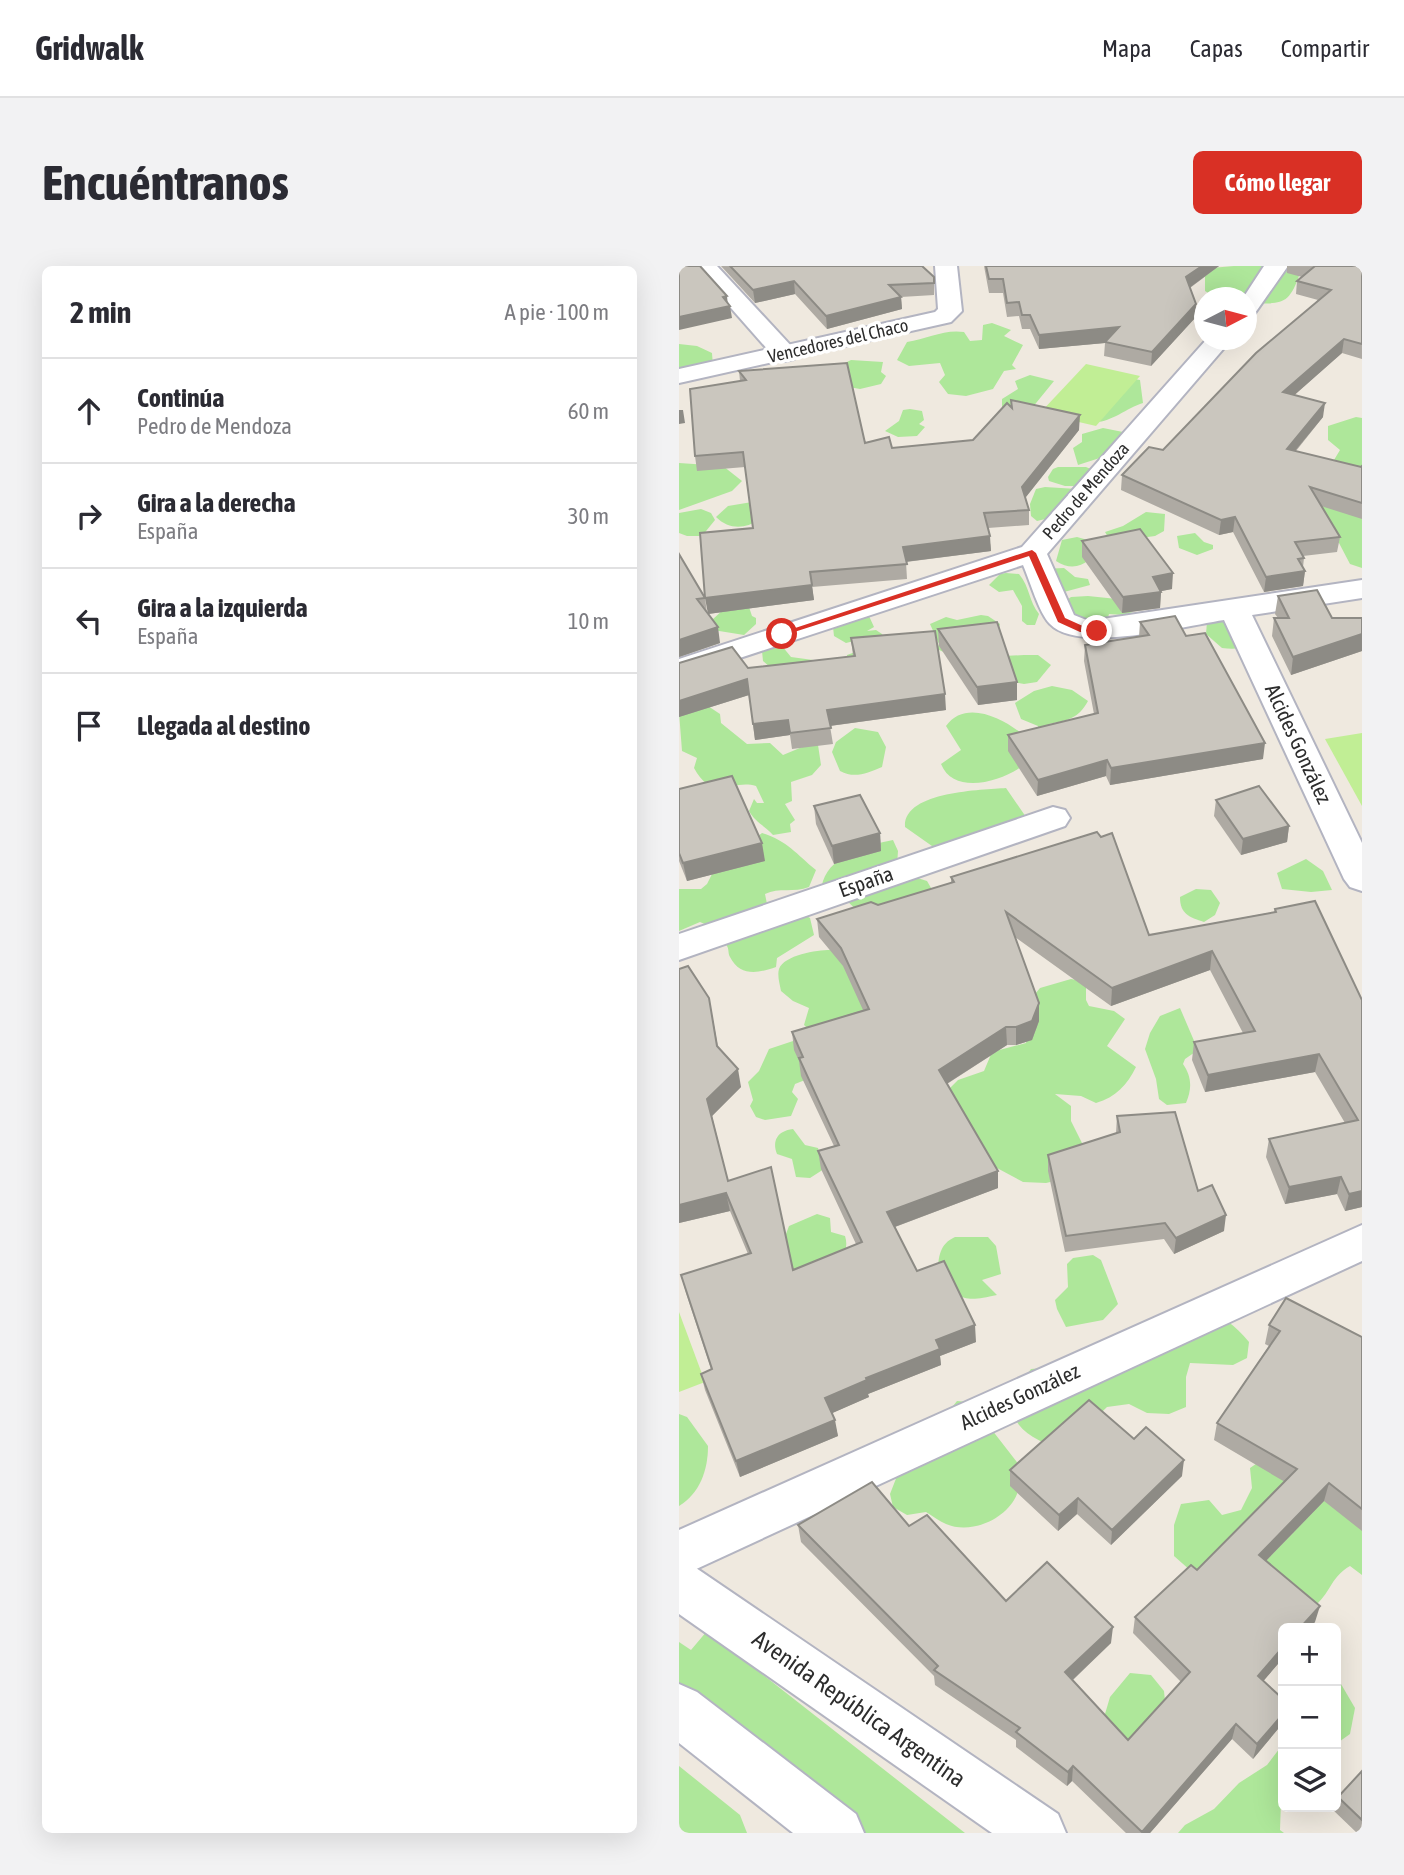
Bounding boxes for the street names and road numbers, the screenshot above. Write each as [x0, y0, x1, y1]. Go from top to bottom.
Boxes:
street label: Vencedores del Chaco [766, 314, 910, 367]
street label: Pedro de Mendoza [1038, 438, 1133, 543]
street label: Alcides González [1261, 680, 1337, 807]
street label: España [835, 861, 896, 902]
street label: Alcides González [956, 1358, 1083, 1434]
street label: Avenida República Argentina [748, 1625, 971, 1792]

